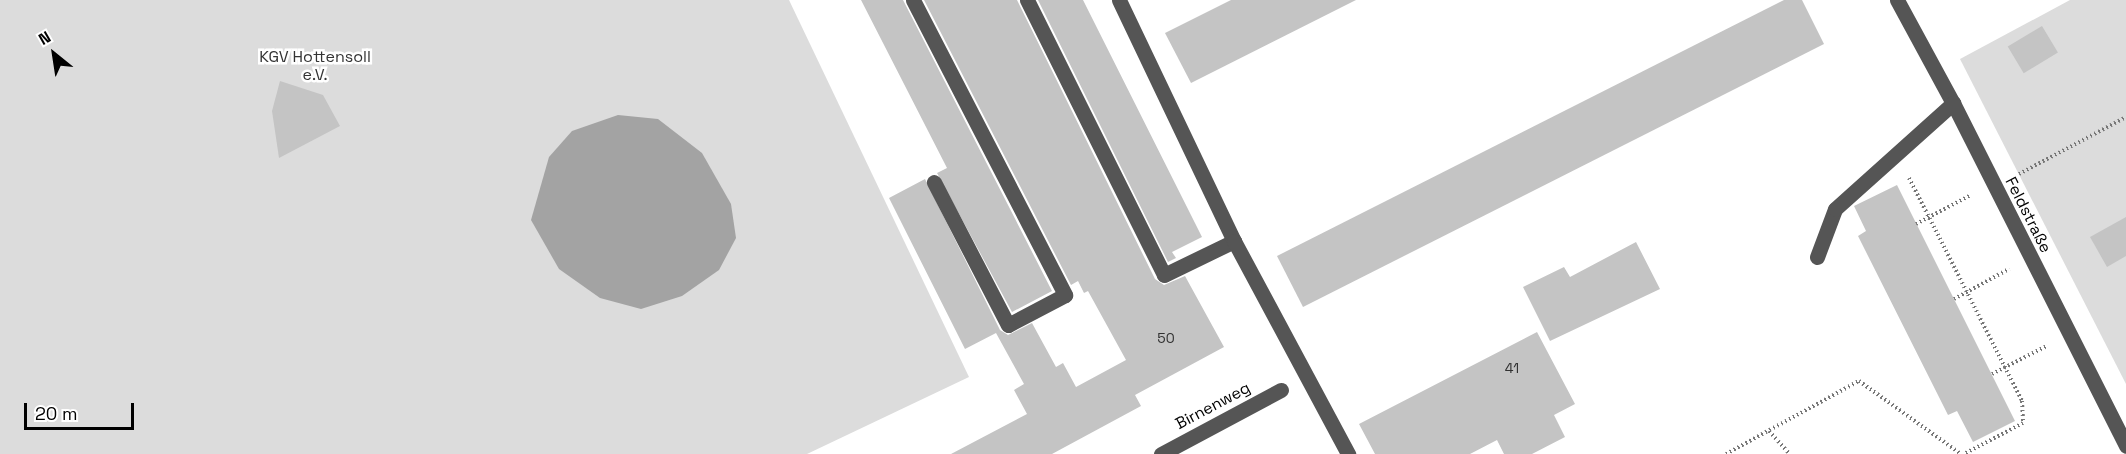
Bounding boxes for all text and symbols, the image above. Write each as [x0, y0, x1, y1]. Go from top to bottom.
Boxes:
north arrow [24, 24, 84, 84]
text: N [35, 26, 55, 50]
park label: KGV Hottensoll e.V. [259, 47, 371, 85]
street label: Feldstraße [2001, 174, 2055, 256]
house number: 50 [1157, 330, 1175, 346]
house number: 41 [1505, 360, 1519, 376]
street label: Birnenweg [1172, 378, 1254, 434]
scale bar [27, 391, 136, 429]
text: 20 m [35, 402, 78, 425]

